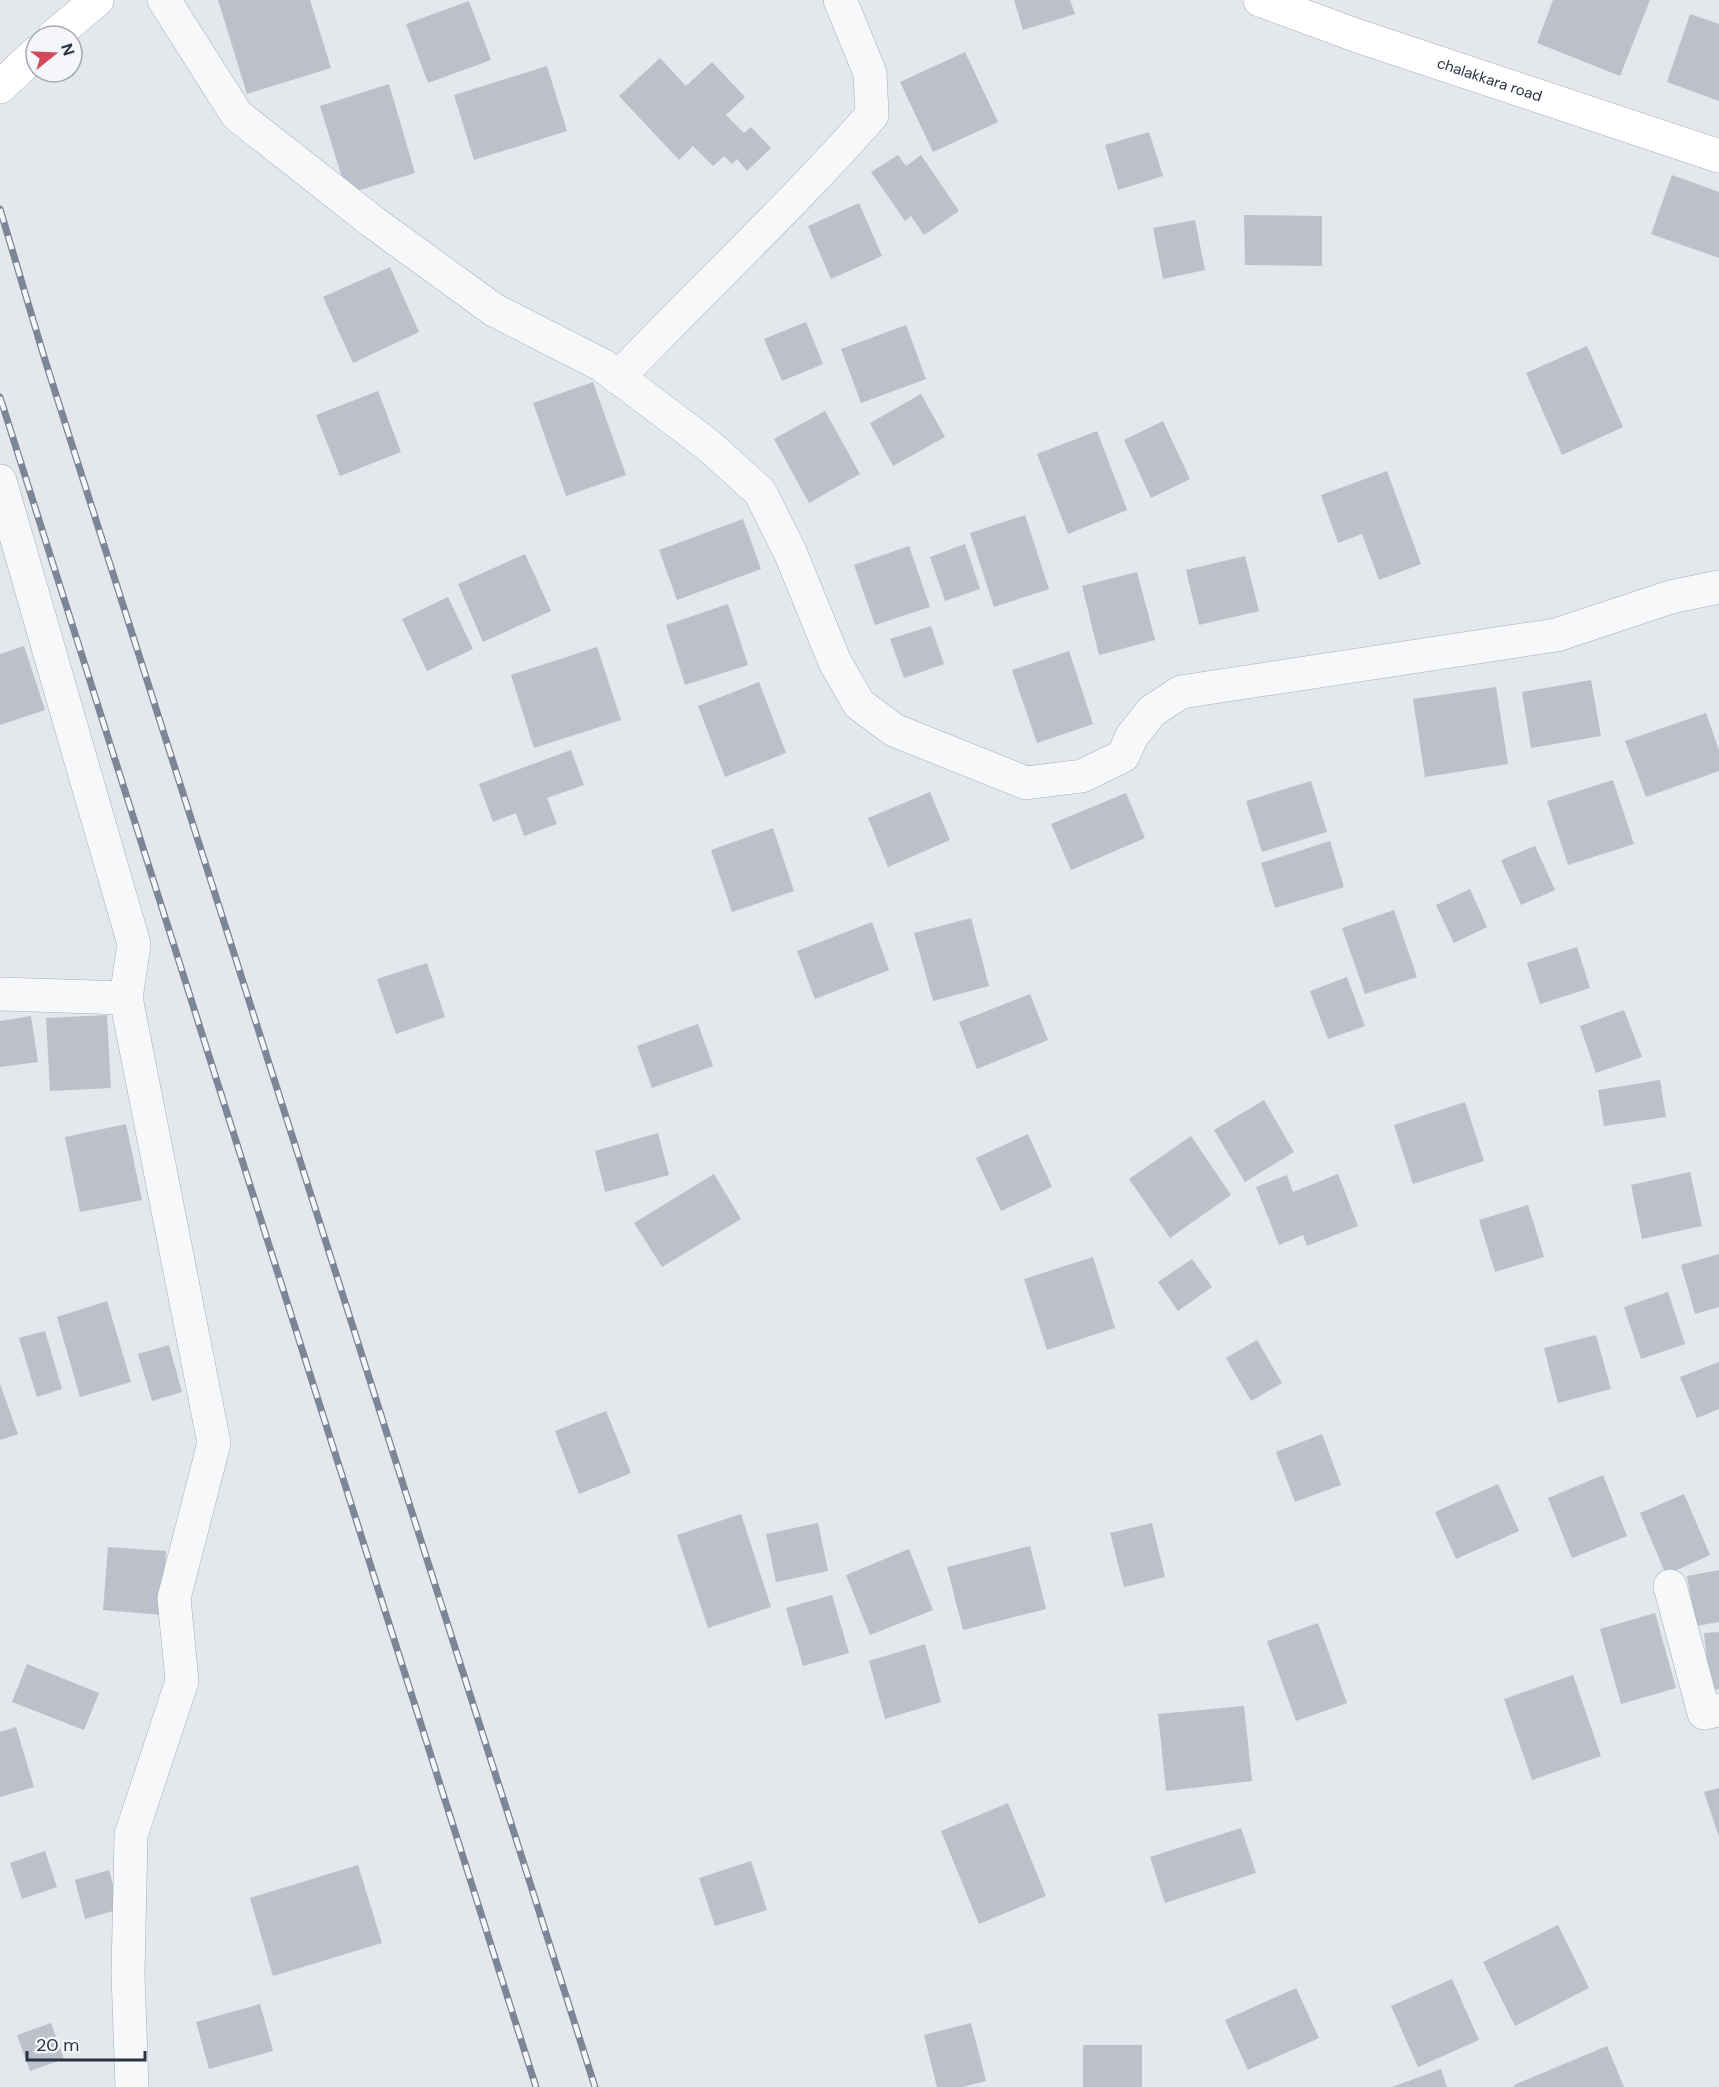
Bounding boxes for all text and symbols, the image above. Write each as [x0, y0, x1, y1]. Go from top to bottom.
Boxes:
north arrow [24, 24, 84, 84]
text: N [56, 41, 80, 58]
street label: chalakkara road [1434, 53, 1545, 107]
scale bar [27, 2024, 146, 2062]
text: 20 m [36, 2033, 79, 2057]

